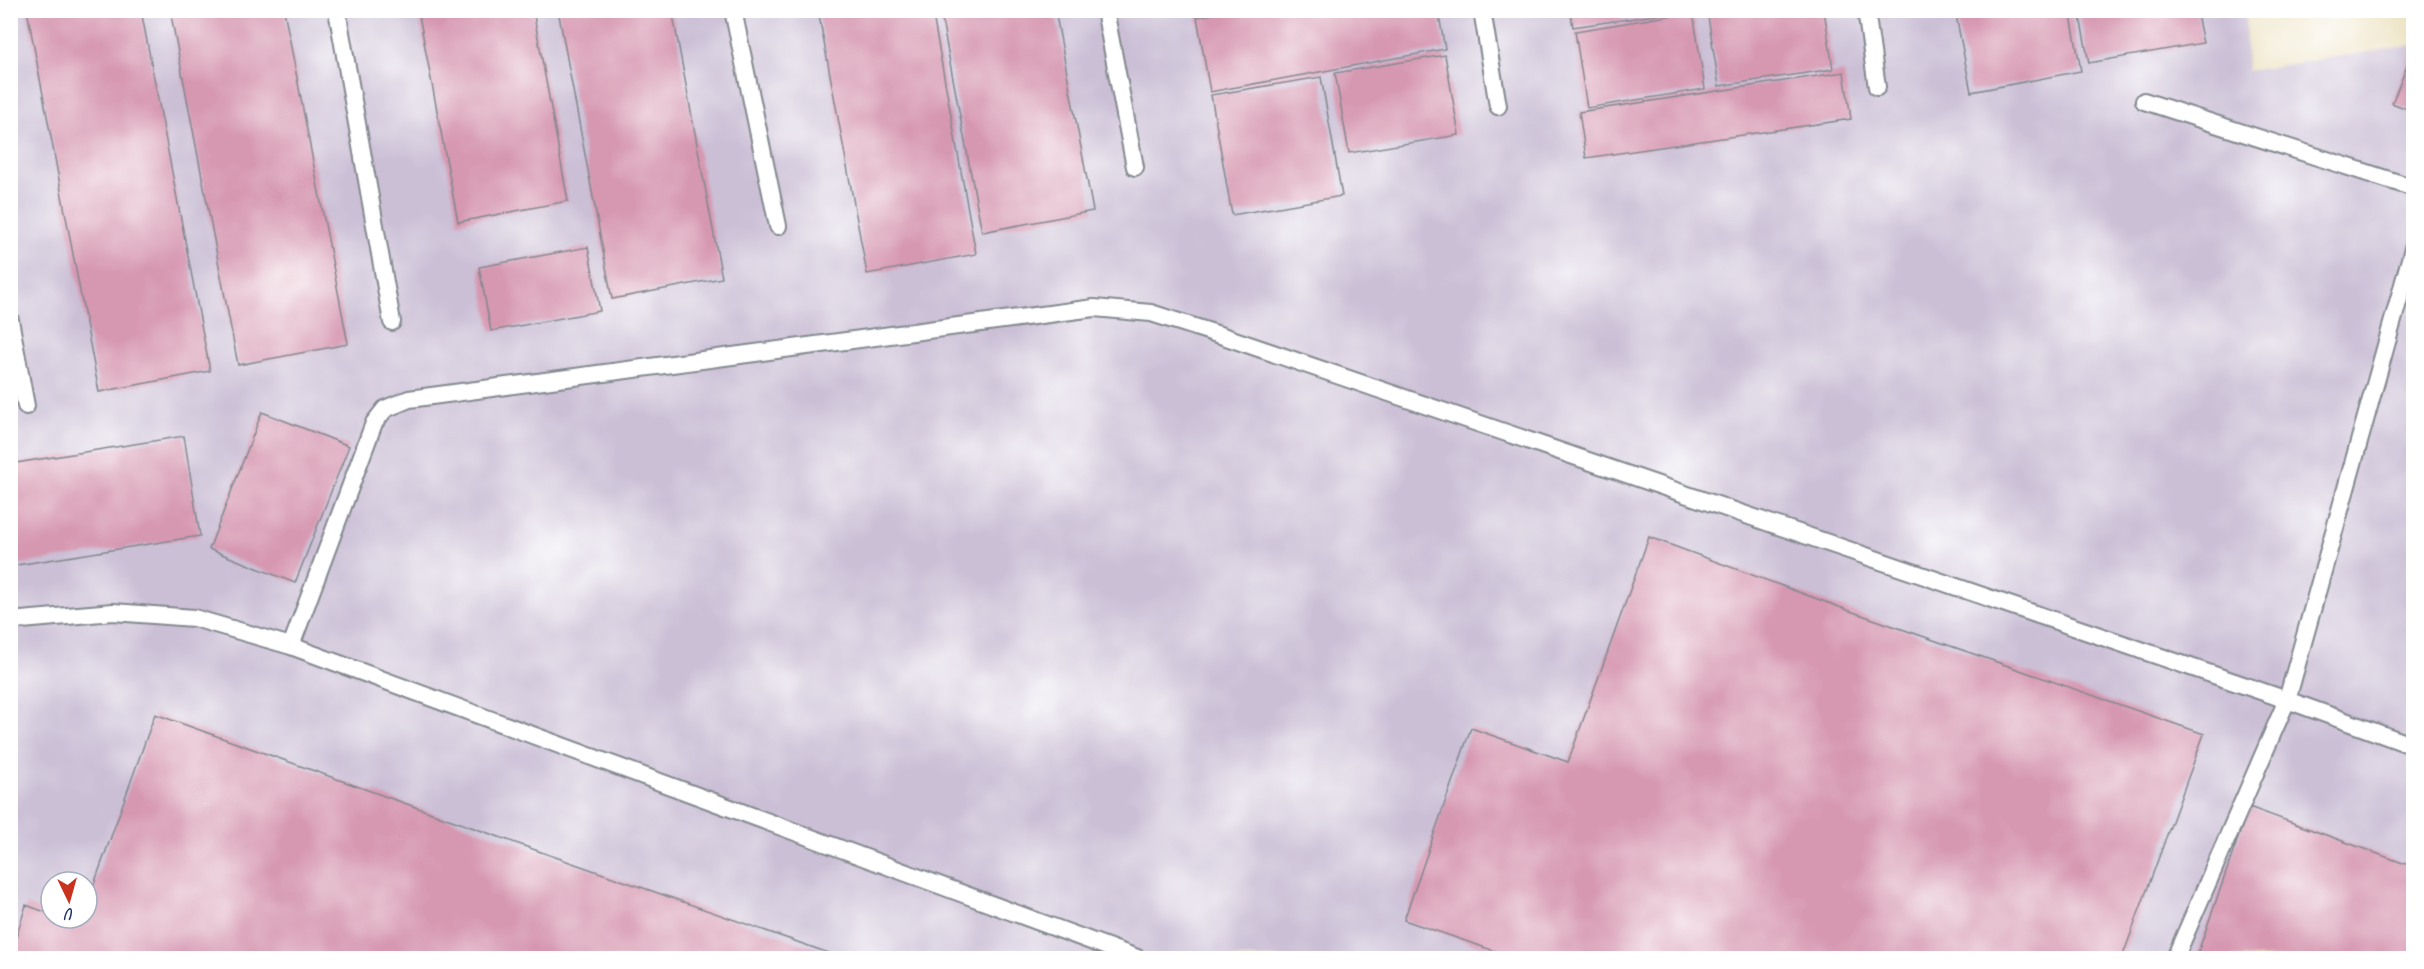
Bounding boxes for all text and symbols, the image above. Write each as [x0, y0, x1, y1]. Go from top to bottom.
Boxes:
north arrow [39, 870, 99, 930]
text: U [62, 904, 75, 925]

